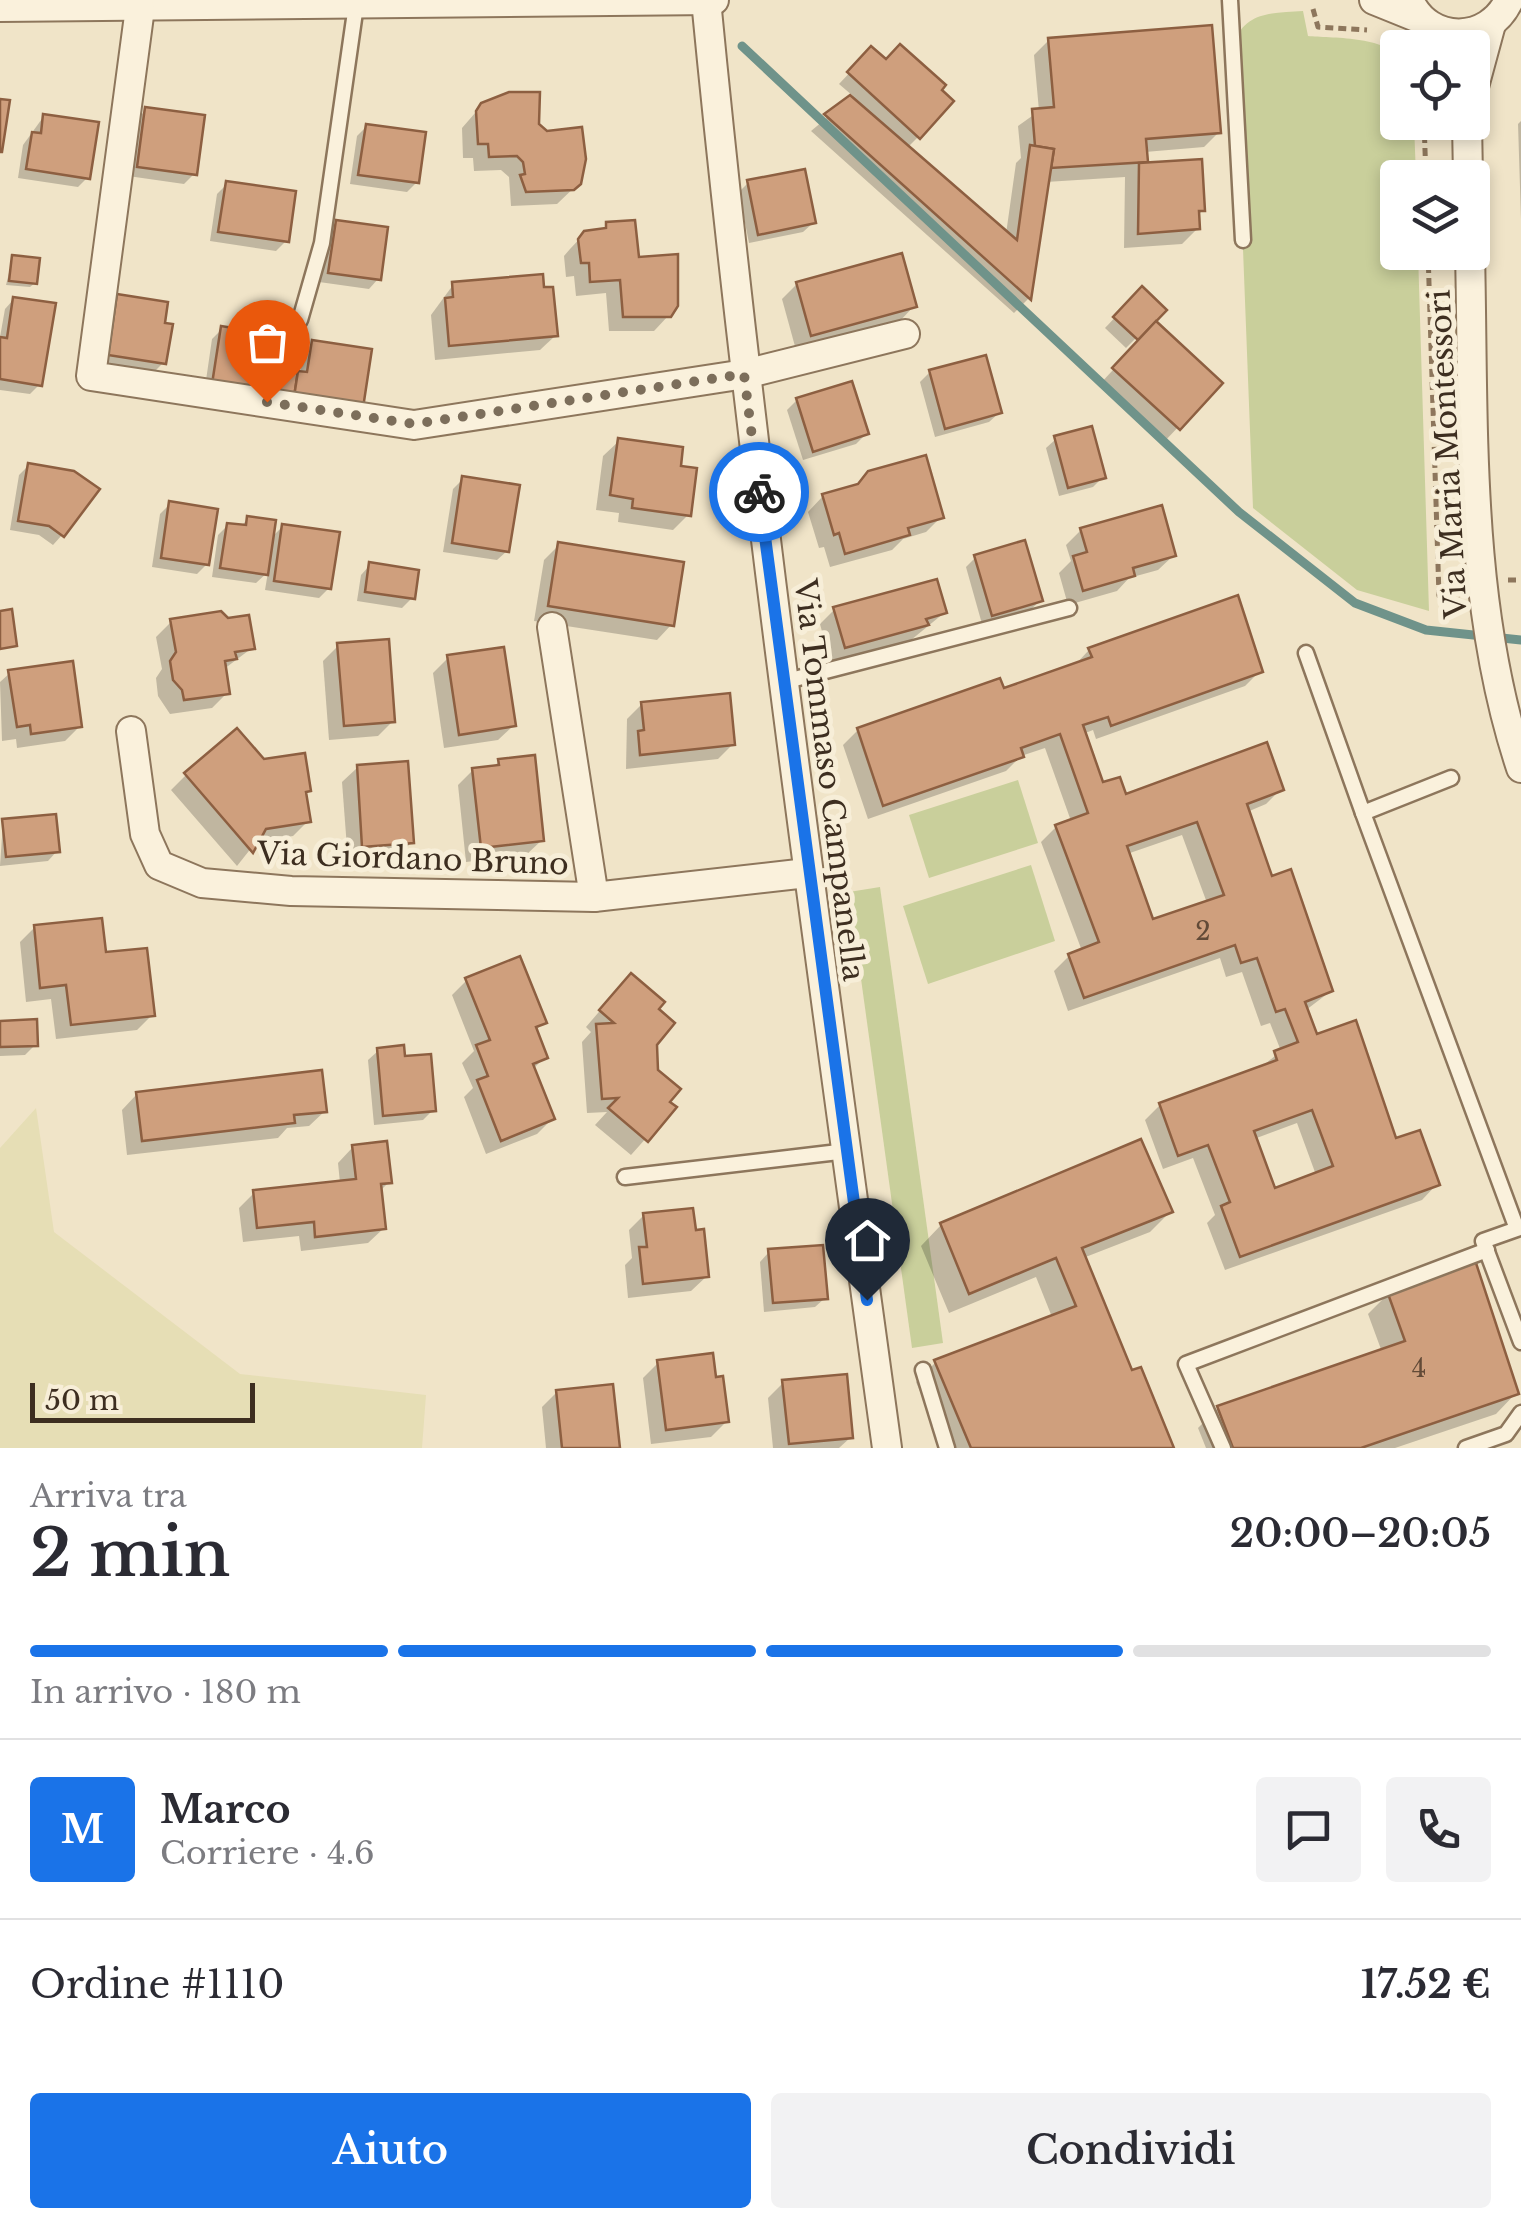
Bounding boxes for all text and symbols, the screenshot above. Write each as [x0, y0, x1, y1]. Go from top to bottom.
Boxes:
map controls [1380, 30, 1490, 270]
button: locate [1380, 30, 1490, 140]
button: layers [1380, 160, 1490, 270]
street label: Via Maria Montessori [1420, 289, 1475, 620]
pin [225, 300, 310, 403]
icon: bag [240, 315, 295, 370]
courier [709, 442, 809, 542]
icon: bike [732, 465, 787, 520]
street label: Via Tommaso Campanella [786, 576, 873, 983]
street label: Via Giordano Bruno [256, 835, 569, 882]
house number: 2 [1195, 916, 1211, 947]
pin [825, 1198, 910, 1301]
icon: home [840, 1213, 895, 1268]
house number: 4 [1412, 1353, 1426, 1384]
scale bar [30, 1378, 255, 1422]
text: 50 m [45, 1383, 119, 1418]
text: Arriva tra [30, 1476, 187, 1516]
text: 20:00–20:05 [1230, 1510, 1491, 1557]
text: 2 min [30, 1513, 230, 1594]
text: In arrivo · 180 m [30, 1672, 301, 1712]
button: chat [1256, 1777, 1361, 1882]
button: phone [1386, 1777, 1491, 1882]
text: Marco [160, 1786, 291, 1833]
text: M [61, 1806, 104, 1853]
text: Corriere · 4.6 [160, 1833, 374, 1873]
text: Ordine #1110 [30, 1961, 284, 2008]
text: 17.52 € [1361, 1961, 1491, 2008]
button: Aiuto [30, 2093, 751, 2208]
button: Condividi [771, 2093, 1491, 2208]

